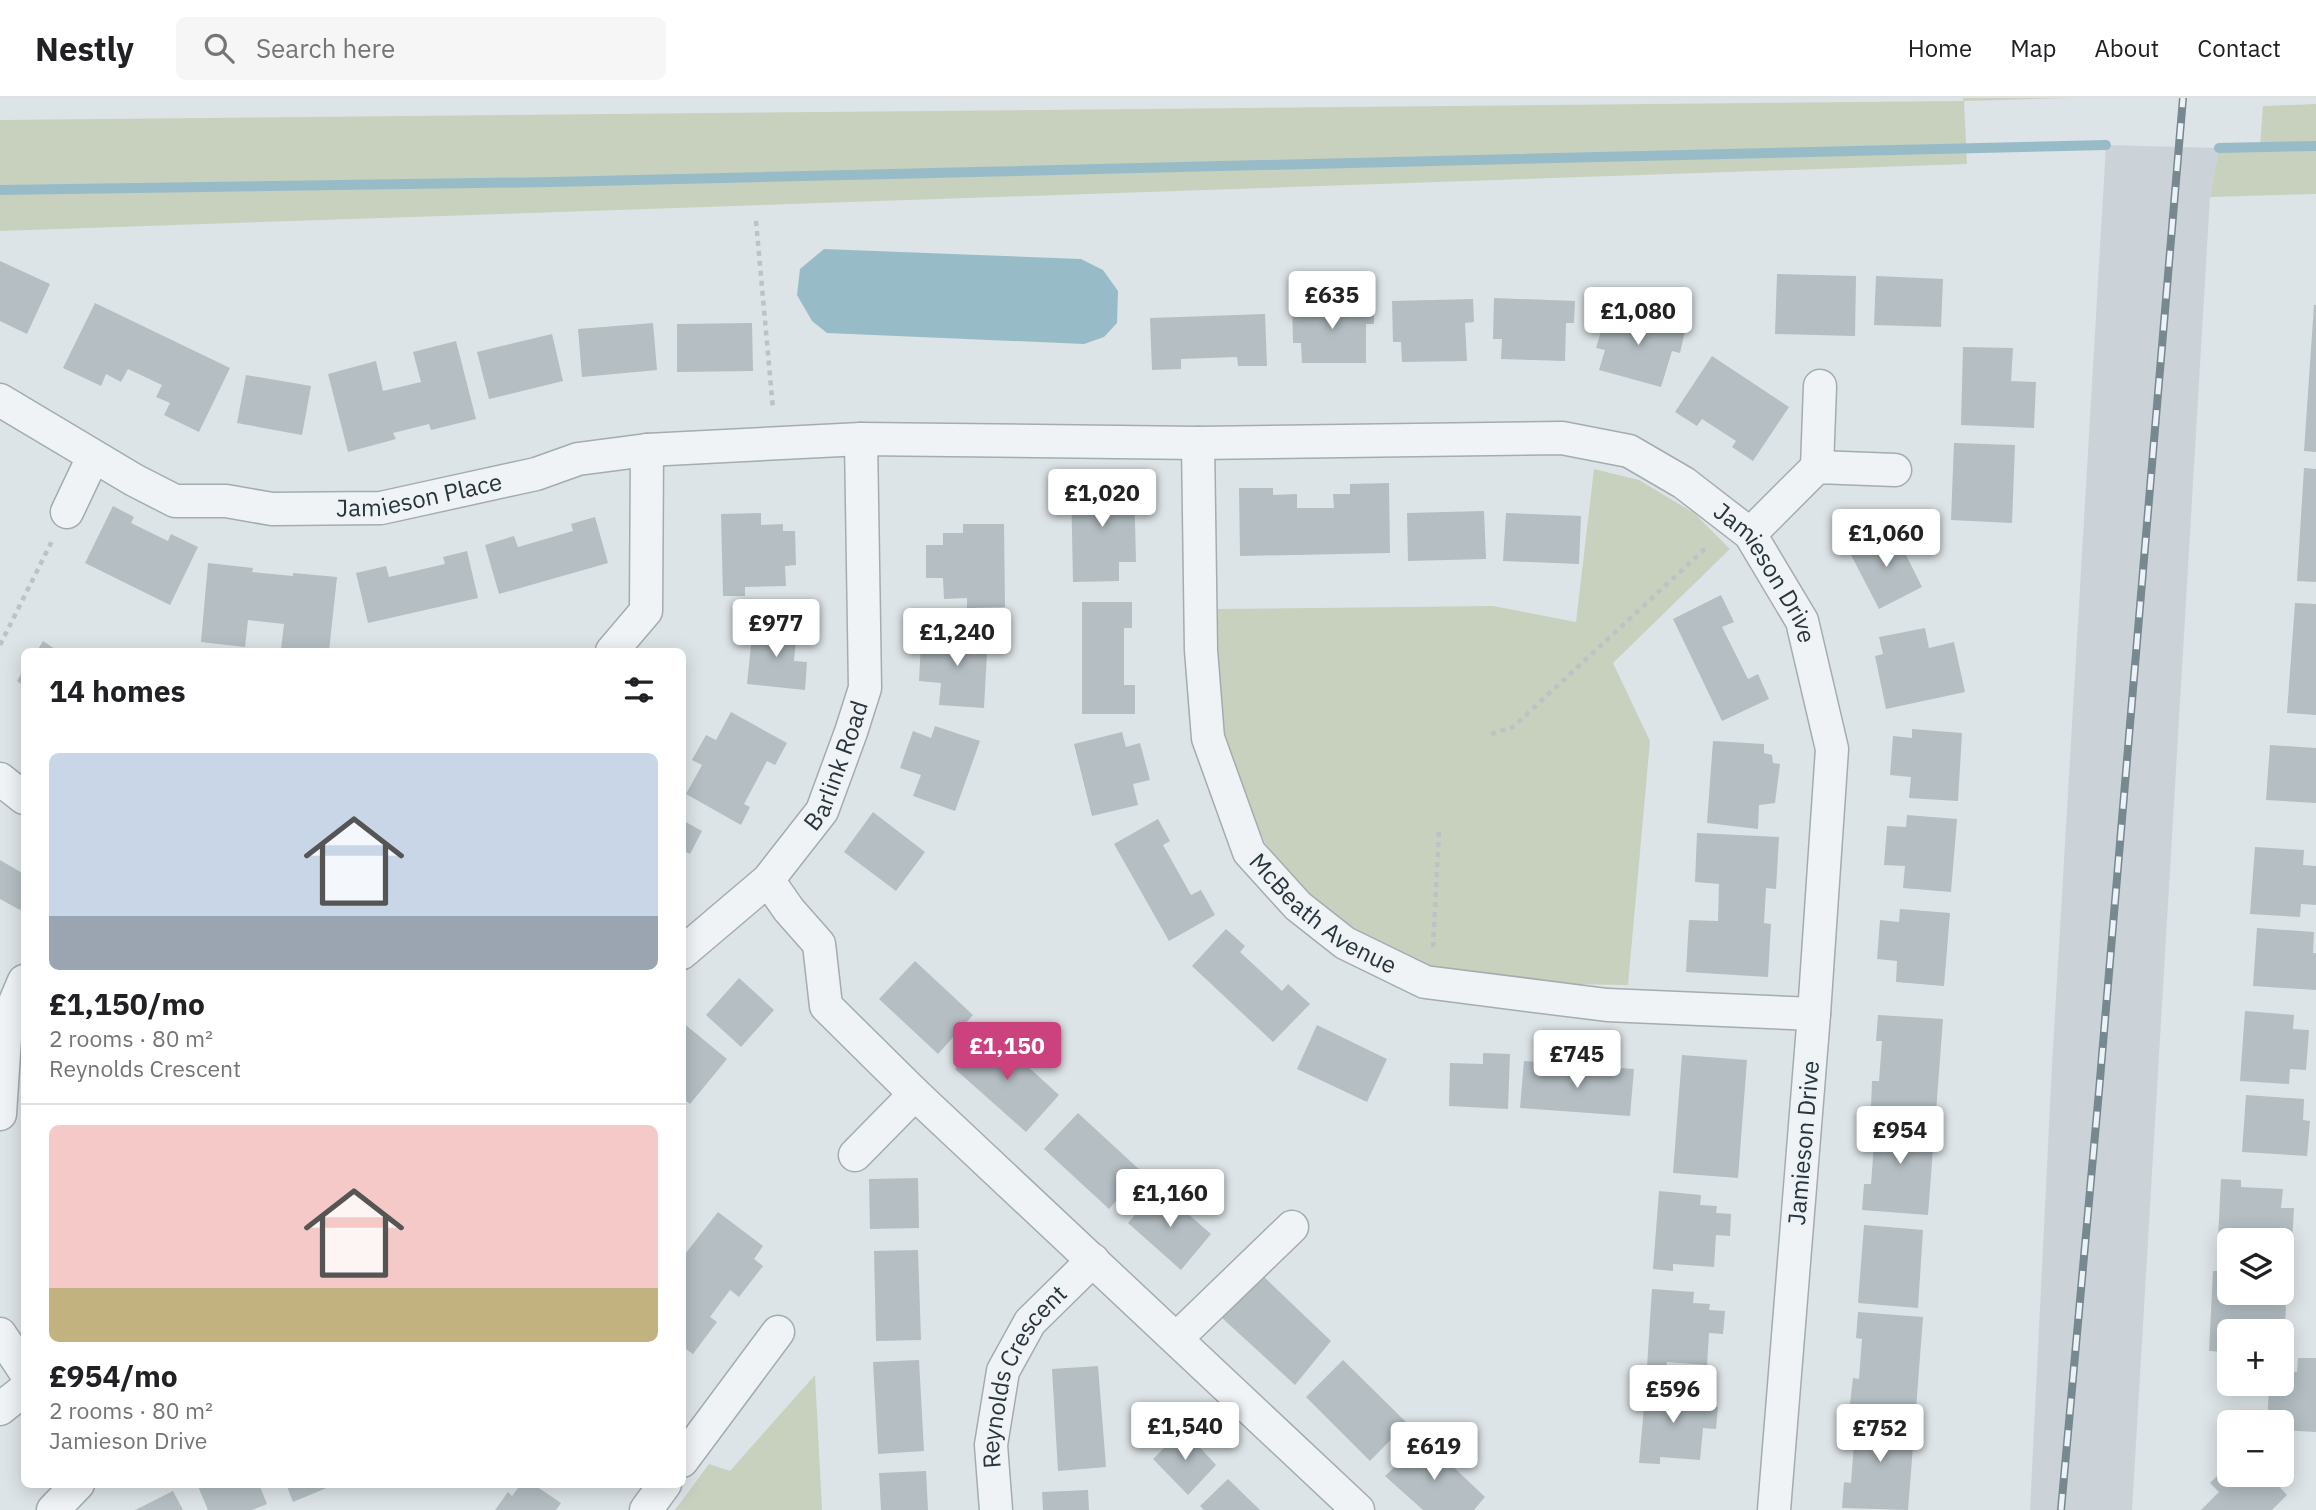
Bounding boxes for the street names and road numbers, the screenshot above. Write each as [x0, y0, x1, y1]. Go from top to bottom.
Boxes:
street label: Jamieson Place [336, 465, 505, 523]
street label: Jamieson Drive [1708, 495, 1824, 646]
street label: Barlink Road [796, 696, 875, 837]
street label: McBeath Avenue [1243, 846, 1402, 981]
street label: Jamieson Drive [1780, 1059, 1826, 1227]
street label: Reynolds Crescent [974, 1277, 1073, 1470]

